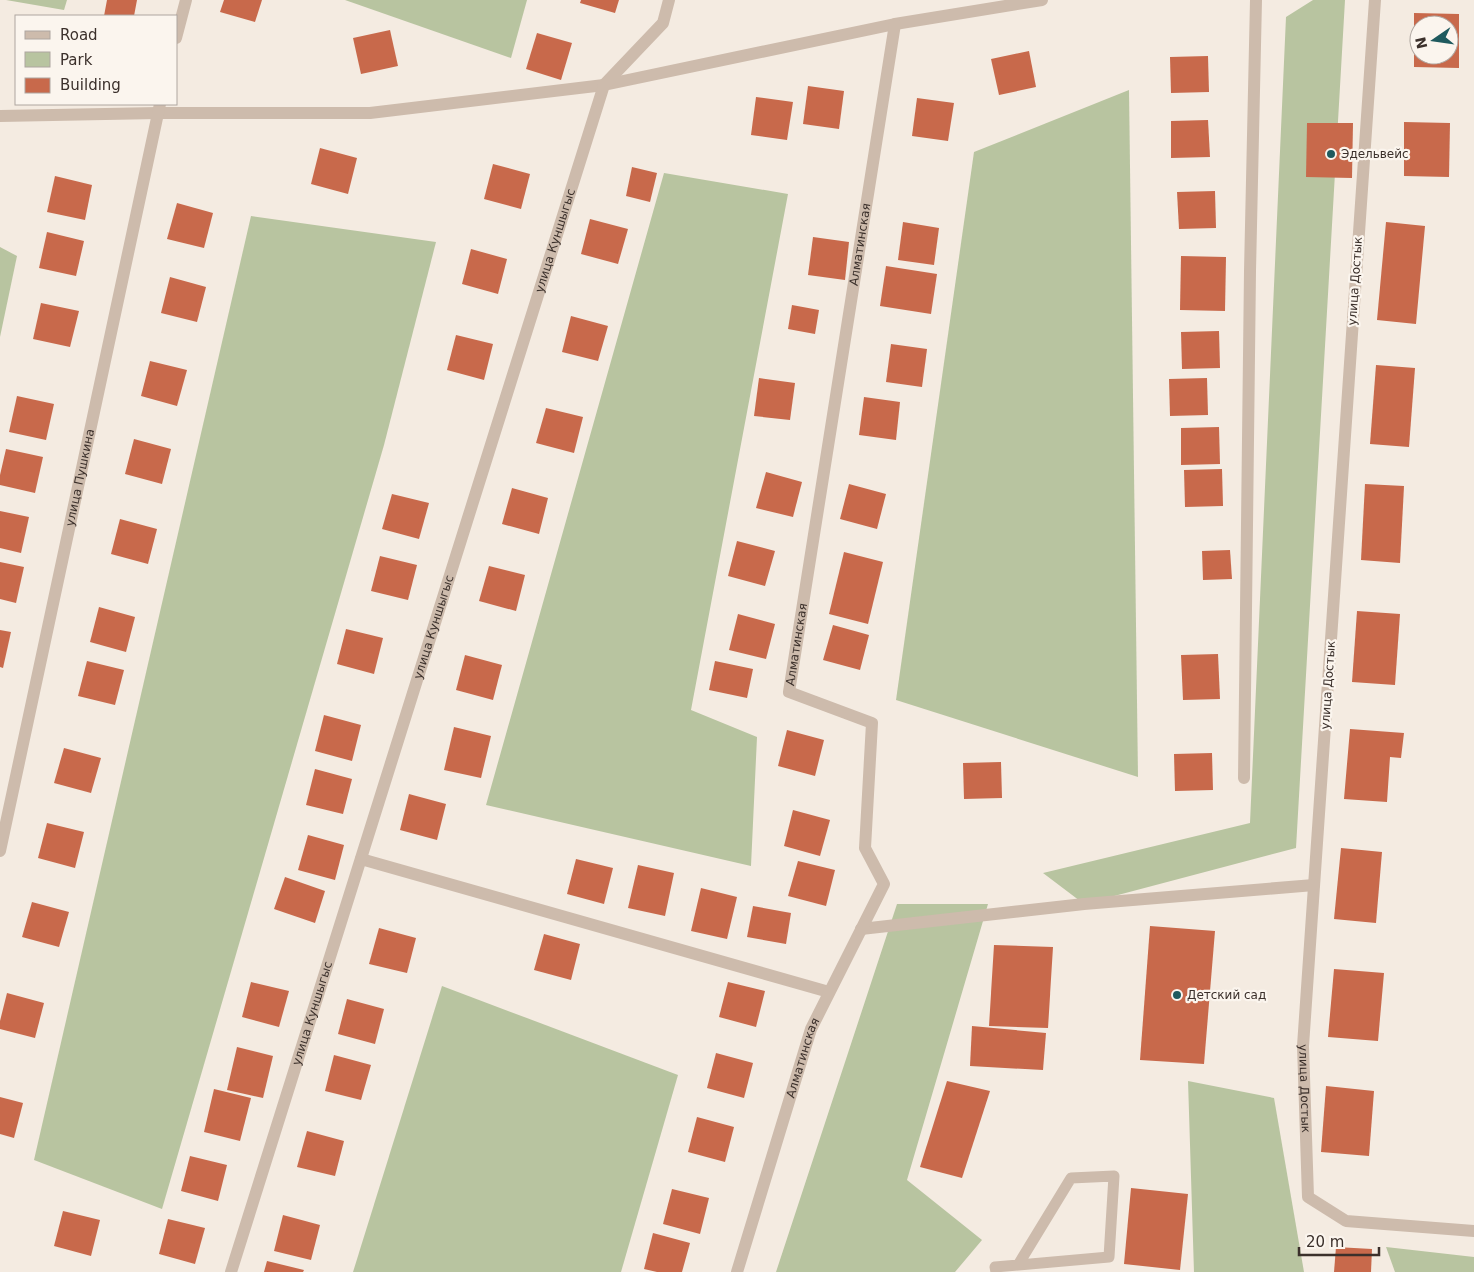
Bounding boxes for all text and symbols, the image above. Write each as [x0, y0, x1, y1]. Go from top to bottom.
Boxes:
legend [15, 15, 178, 105]
north arrow [1409, 15, 1459, 65]
text: Road [60, 26, 98, 44]
text: N [1412, 35, 1430, 50]
text: Park [60, 51, 93, 69]
text: Building [60, 76, 121, 94]
place label: Эдельвейс [1341, 147, 1409, 161]
marker: Эдельвейс [1325, 148, 1337, 160]
street label: улица Куншыгыс [532, 187, 578, 294]
street label: Алматинская [847, 202, 873, 287]
street label: улица Достык [1345, 236, 1365, 326]
street label: улица Пушкина [63, 427, 97, 528]
street label: улица Куншыгыс [411, 573, 457, 681]
street label: Алматинская [783, 602, 810, 687]
street label: улица Достык [1318, 640, 1338, 730]
street label: улица Куншыгыс [289, 960, 335, 1067]
place label: Детский сад [1187, 988, 1266, 1002]
marker: Детский сад [1171, 989, 1183, 1001]
street label: Алматинская [783, 1015, 823, 1100]
street label: улица Достык [1296, 1044, 1313, 1133]
scale bar [1299, 1224, 1379, 1256]
text: 20 m [1306, 1233, 1344, 1251]

